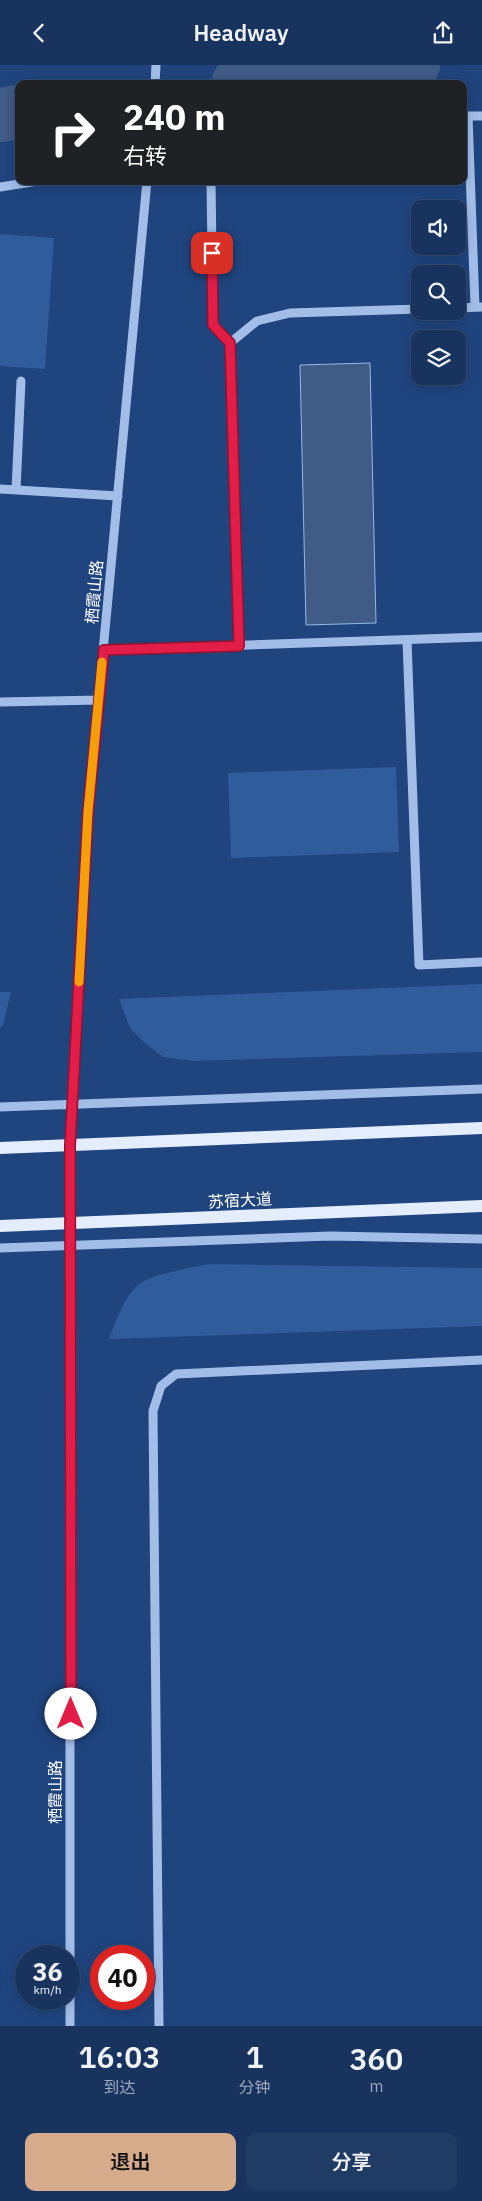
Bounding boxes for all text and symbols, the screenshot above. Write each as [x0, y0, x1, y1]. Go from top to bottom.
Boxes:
text: Headway [194, 18, 289, 47]
icon: back [25, 19, 53, 47]
icon: share [429, 19, 457, 47]
text: 240 m [123, 94, 226, 140]
icon: right [40, 100, 105, 165]
text: 右转 [123, 141, 167, 170]
map controls [411, 200, 466, 385]
button: sound [411, 200, 466, 255]
pin [191, 232, 233, 274]
icon: arrive [198, 239, 226, 267]
button: search [411, 265, 466, 320]
button: layers [411, 330, 466, 385]
street label: 栖霞山路 [81, 559, 107, 625]
street label: 苏宿大道 [208, 1188, 272, 1212]
position arrow [44, 1687, 96, 1739]
street label: 栖霞山路 [45, 1760, 65, 1824]
speed limit sign: 40 [90, 1945, 155, 2010]
text: 36 [32, 1955, 63, 1988]
text: km/h [33, 1982, 62, 1997]
text: 16:03 [79, 2037, 160, 2076]
text: 1 [246, 2037, 264, 2076]
text: 360 [349, 2039, 403, 2078]
text: m [369, 2076, 383, 2096]
text: 到达 [103, 2077, 135, 2097]
text: 分钟 [239, 2077, 271, 2097]
button: 退出 [25, 2133, 236, 2191]
button: 分享 [246, 2133, 457, 2191]

